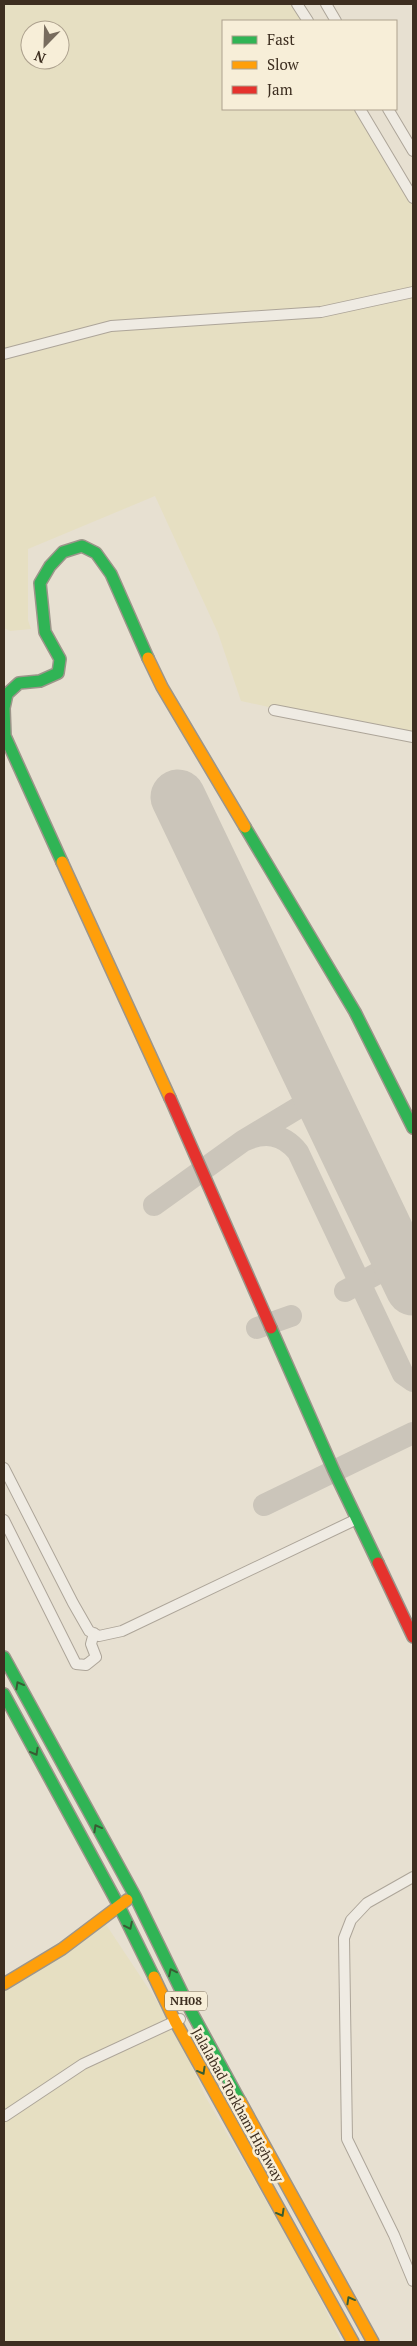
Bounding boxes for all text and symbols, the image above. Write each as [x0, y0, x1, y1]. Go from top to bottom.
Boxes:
north arrow [20, 20, 70, 70]
legend [222, 20, 397, 110]
text: Fast [267, 29, 295, 49]
text: N [31, 46, 48, 68]
text: Slow [267, 54, 300, 74]
text: Jam [267, 79, 293, 99]
one-way arrow [16, 1682, 26, 1691]
one-way arrow [29, 1747, 39, 1756]
one-way arrow [94, 1824, 104, 1833]
one-way arrow [123, 1921, 133, 1930]
one-way arrow [168, 1968, 178, 1977]
road number: NH08 [165, 1992, 207, 2010]
street label: Jalalabad Torkham Highway [188, 2024, 289, 2186]
one-way arrow [196, 2066, 206, 2075]
one-way arrow [275, 2208, 285, 2217]
one-way arrow [346, 2296, 356, 2305]

